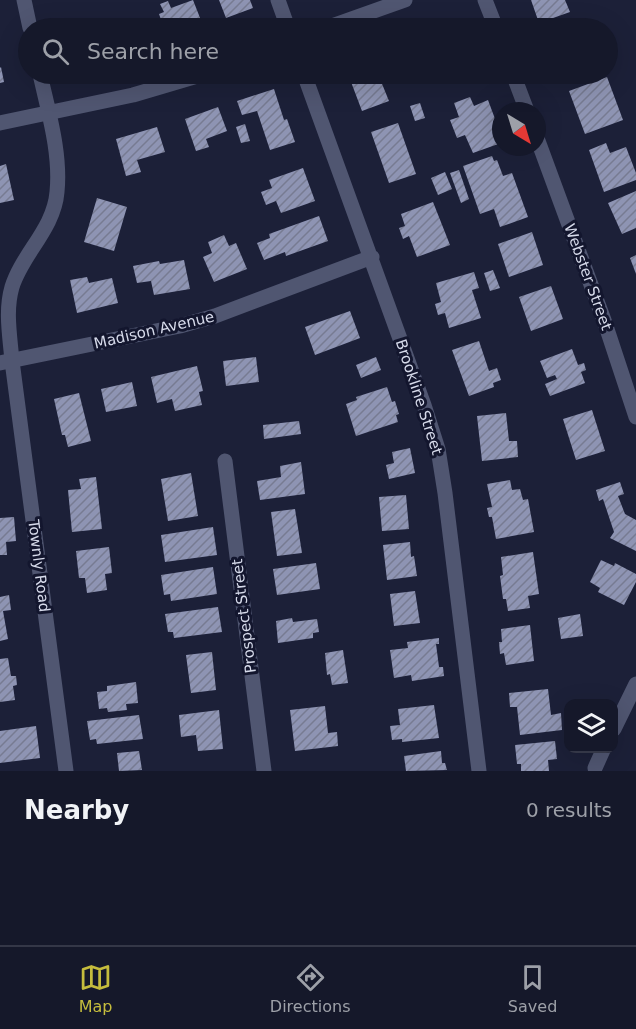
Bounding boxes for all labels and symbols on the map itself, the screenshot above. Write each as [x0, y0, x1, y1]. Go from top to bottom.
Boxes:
north arrow [492, 102, 546, 156]
street label: Webster Street [560, 221, 616, 333]
street label: Madison Avenue [92, 307, 216, 353]
street label: Brookline Street [392, 337, 446, 457]
street label: Townly Road [24, 518, 54, 613]
street label: Prospect Street [228, 558, 260, 674]

